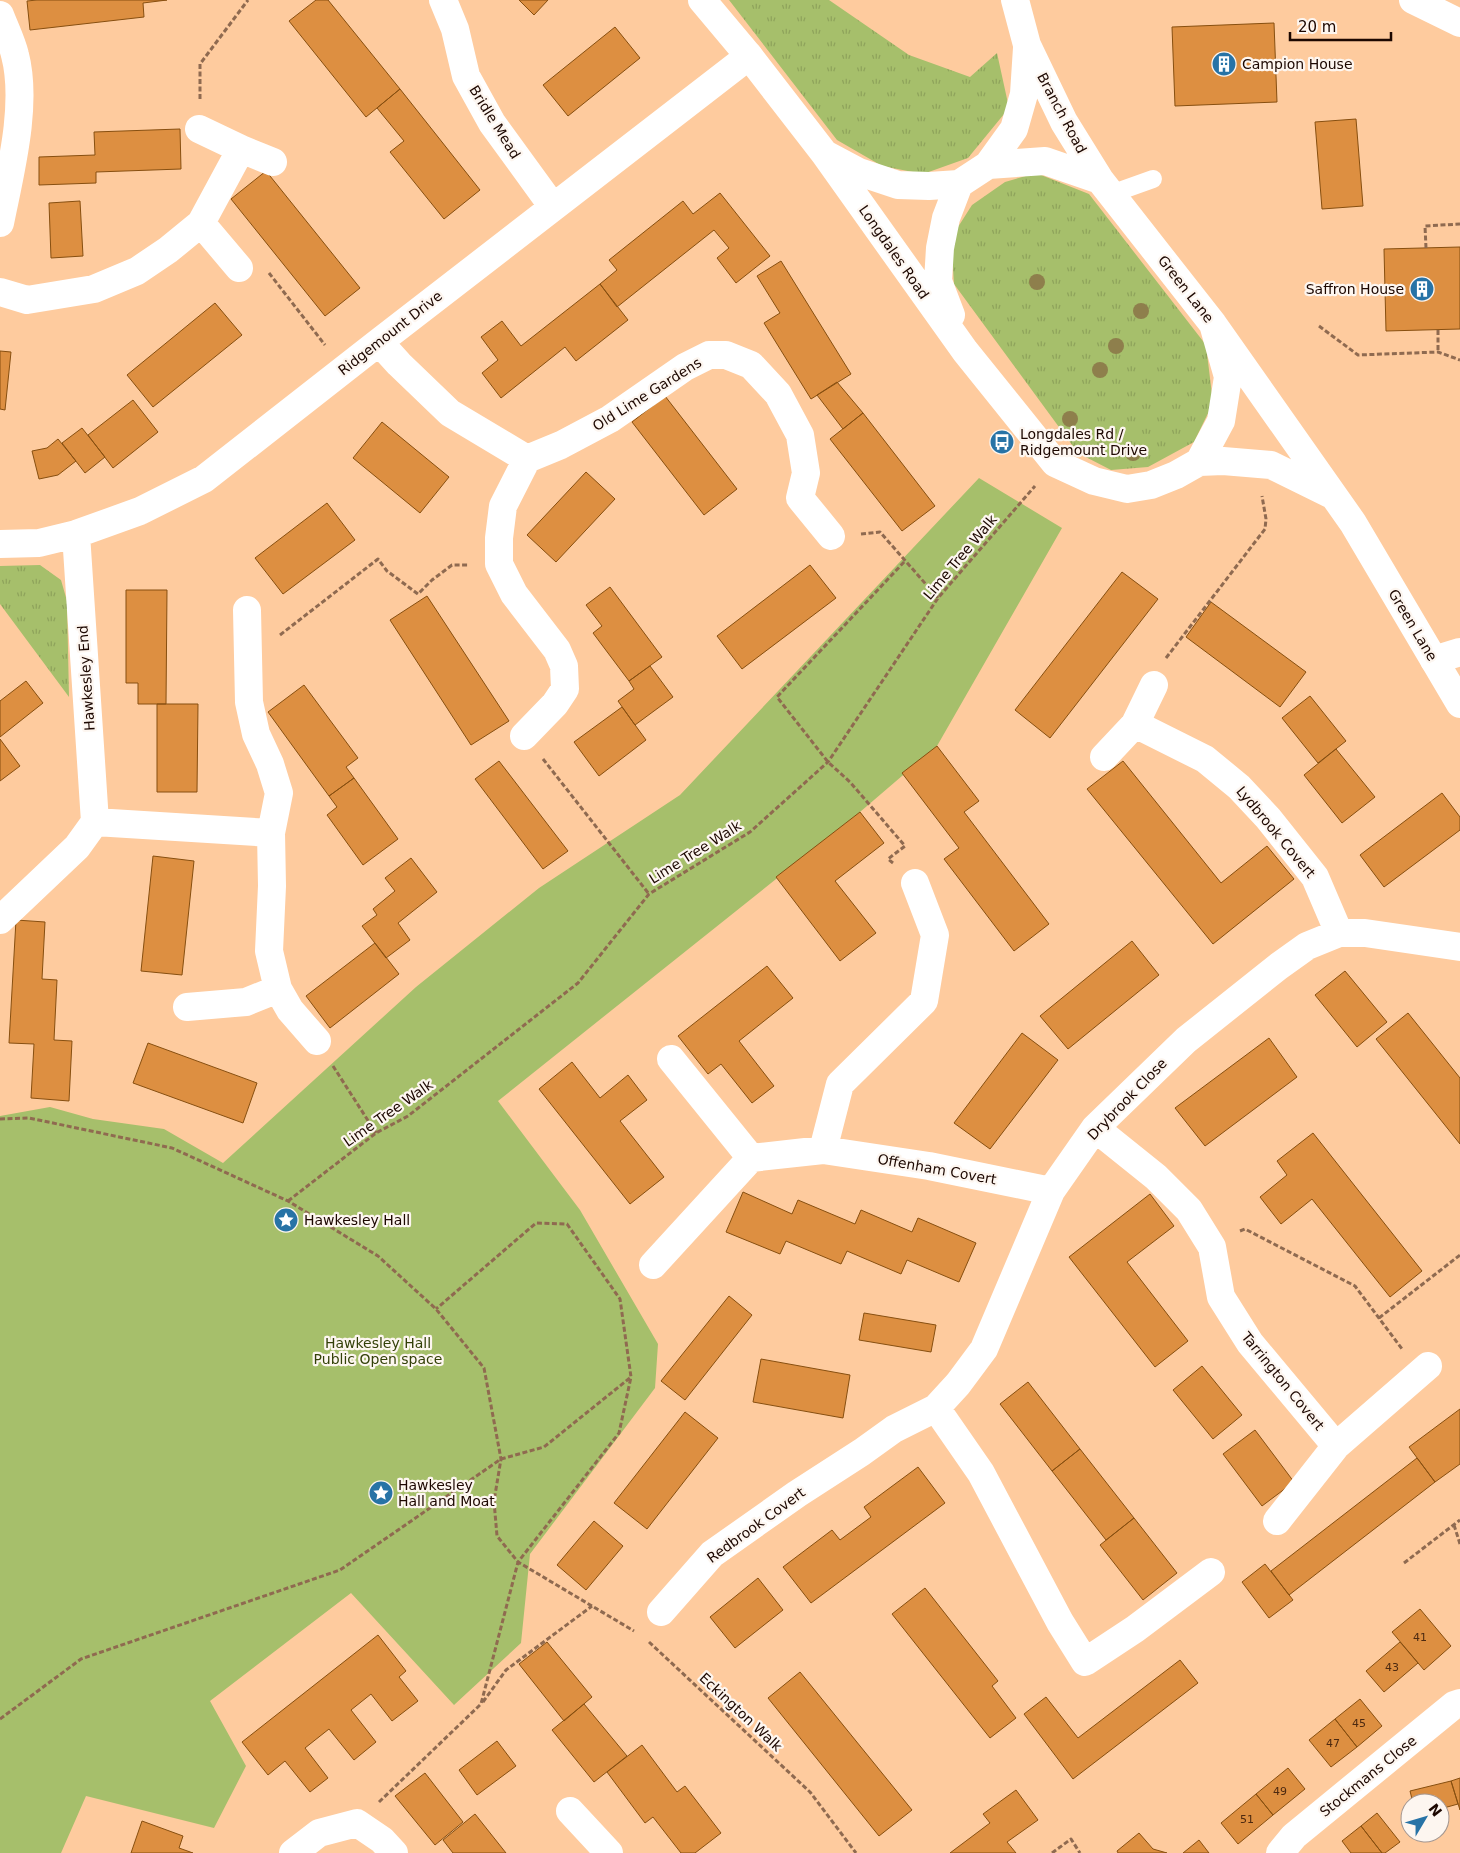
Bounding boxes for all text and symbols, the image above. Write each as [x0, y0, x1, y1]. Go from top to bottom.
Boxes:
scale bar [1290, 10, 1391, 42]
text: 20 m [1298, 18, 1336, 36]
building icon: Campion House [1211, 51, 1237, 77]
place label: Campion House [1242, 56, 1353, 72]
street label: Branch Road [1034, 70, 1090, 156]
street label: Bridle Mead [466, 82, 524, 162]
street label: Longdales Road [856, 202, 932, 302]
street label: Green Lane [1155, 252, 1217, 326]
building icon: Saffron House [1409, 276, 1435, 302]
place label: Saffron House [1306, 281, 1404, 297]
street label: Ridgemount Drive [335, 288, 445, 378]
street label: Old Lime Gardens [590, 354, 704, 434]
place label: Longdales Rd / Ridgemount Drive [1020, 426, 1147, 458]
bus stop icon: Longdales Rd / Ridgemount Drive [989, 429, 1015, 455]
street label: Lime Tree Walk [920, 511, 1001, 603]
street label: Green Lane [1385, 586, 1441, 664]
street label: Hawkesley End [74, 625, 98, 731]
street label: Lydbrook Covert [1233, 783, 1319, 881]
street label: Lime Tree Walk [646, 817, 745, 887]
street label: Drybrook Close [1084, 1055, 1170, 1143]
street label: Lime Tree Walk [340, 1076, 437, 1150]
street label: Offenham Covert [876, 1151, 998, 1187]
place icon: Hawkesley Hall [273, 1207, 299, 1233]
place label: Hawkesley Hall [304, 1212, 410, 1228]
street label: Tarrington Covert [1238, 1328, 1328, 1434]
park label: Hawkesley Hall Public Open space [314, 1335, 442, 1367]
place label: Hawkesley Hall and Moat [398, 1477, 495, 1509]
place icon: Hawkesley Hall and Moat [368, 1480, 394, 1506]
street label: Redbrook Covert [704, 1484, 808, 1566]
house number: 41 [1413, 1631, 1427, 1644]
house number: 43 [1385, 1661, 1399, 1674]
street label: Eckington Walk [696, 1670, 786, 1755]
house number: 45 [1352, 1717, 1366, 1730]
street label: Stockmans Close [1316, 1732, 1420, 1820]
house number: 47 [1326, 1737, 1340, 1750]
house number: 49 [1273, 1785, 1287, 1798]
north arrow [1400, 1793, 1450, 1843]
text: N [1425, 1800, 1445, 1820]
house number: 51 [1240, 1813, 1254, 1826]

